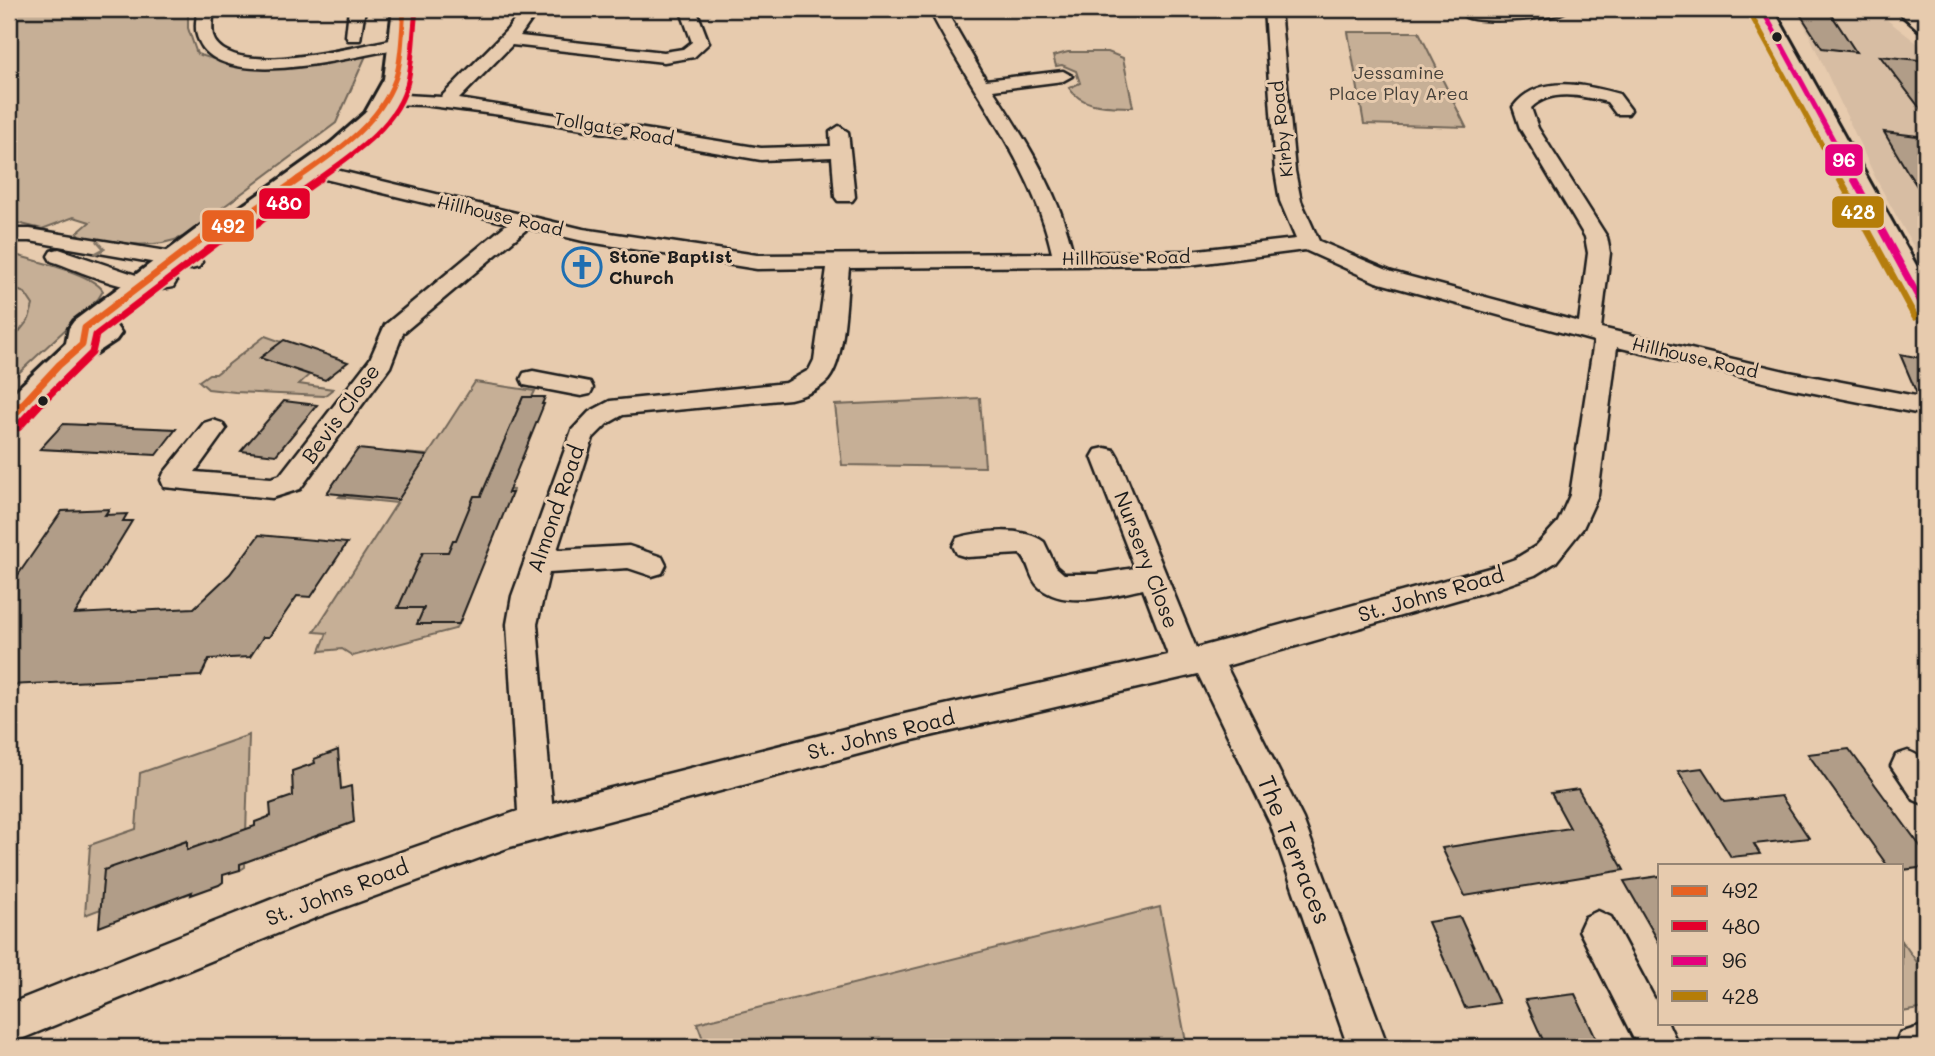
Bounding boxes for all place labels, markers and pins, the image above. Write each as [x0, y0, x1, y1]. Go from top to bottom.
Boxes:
unlabelled marker [1770, 30, 1784, 44]
place label: Stone Baptist Church [609, 244, 732, 289]
church icon: Stone Baptist Church [561, 246, 603, 288]
unlabelled marker [36, 394, 50, 408]

